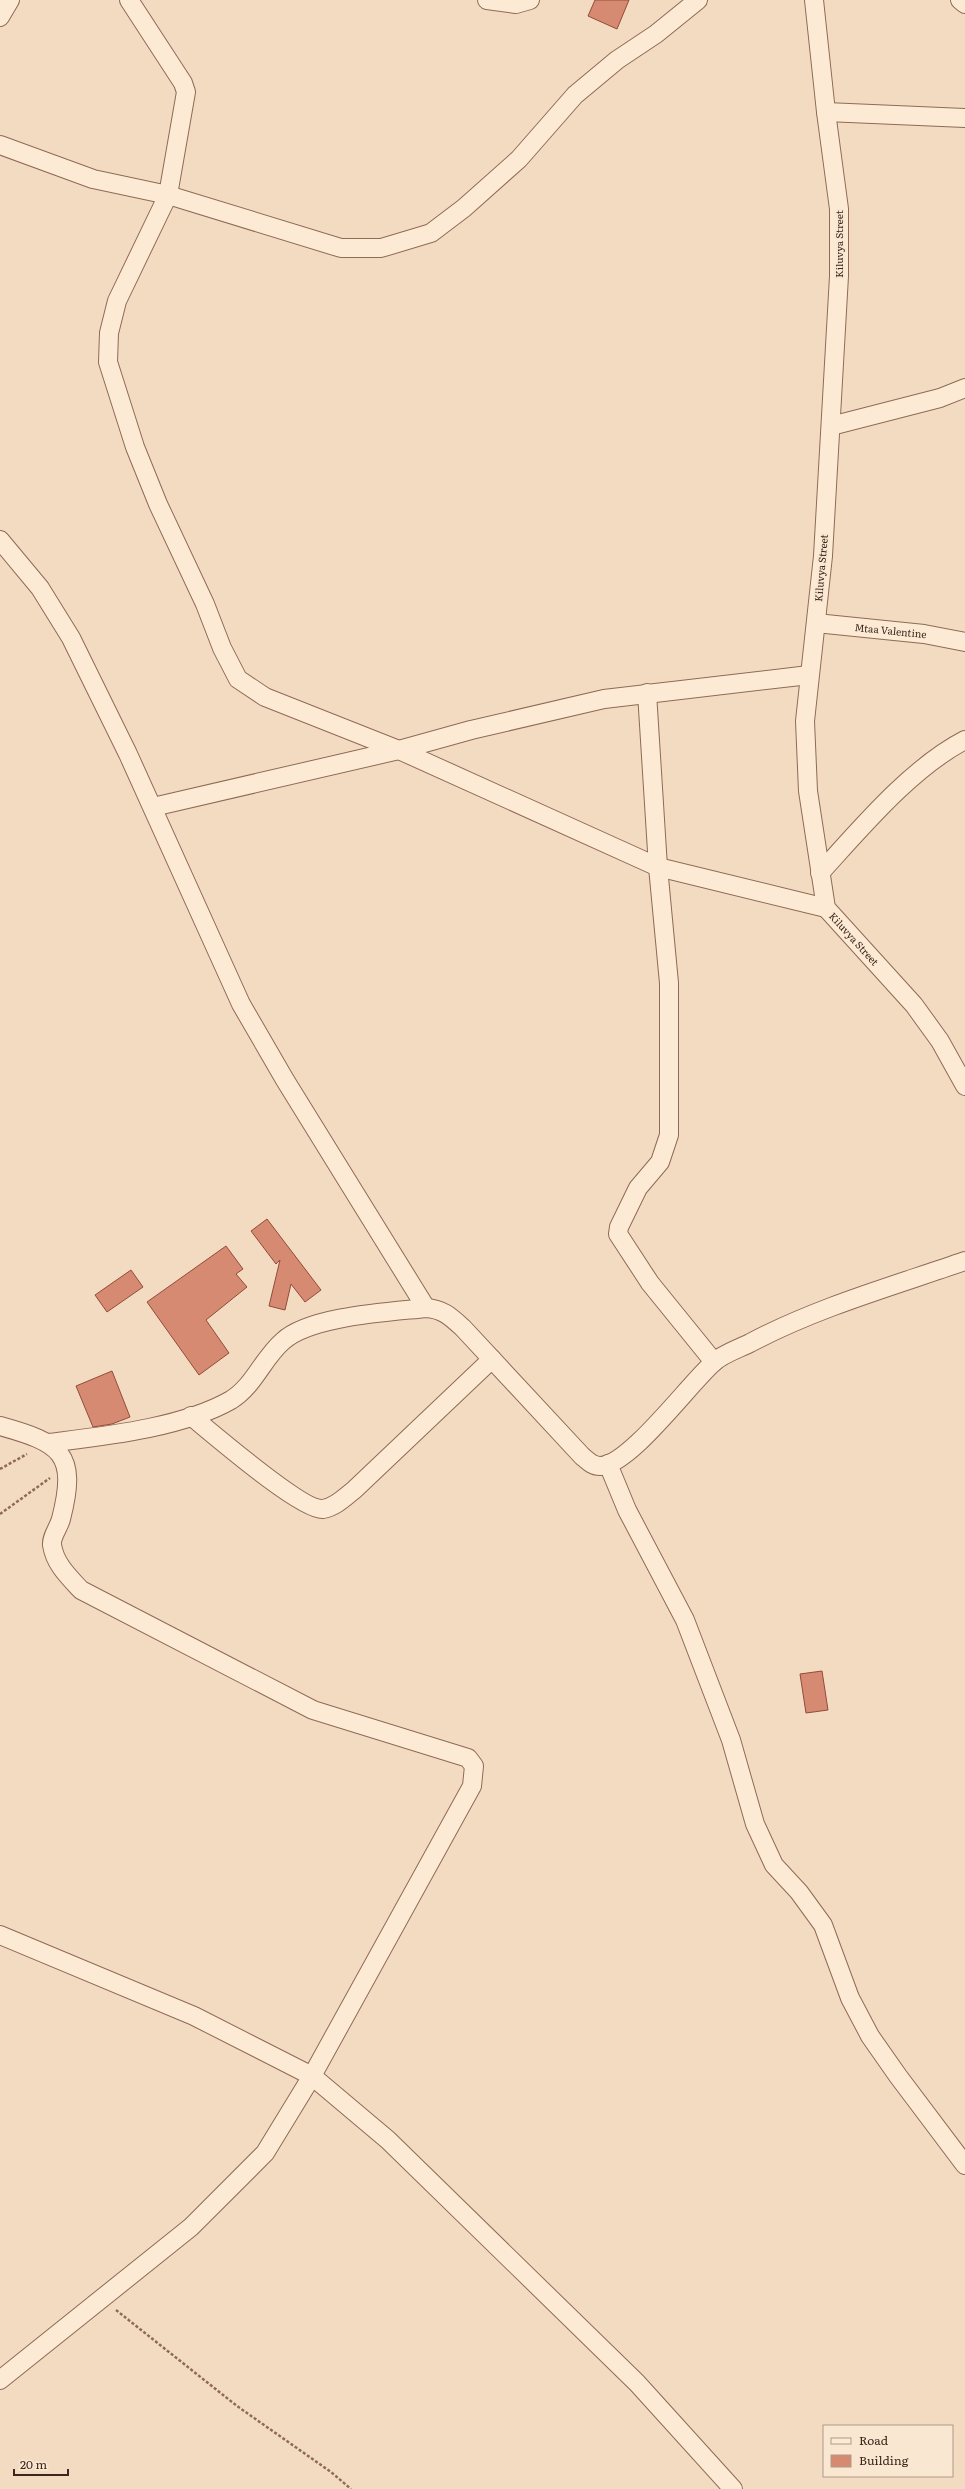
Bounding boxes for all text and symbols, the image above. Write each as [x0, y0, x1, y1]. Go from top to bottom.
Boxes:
street label: Kiluvya Street [831, 210, 846, 278]
street label: Kiluvya Street [810, 534, 831, 602]
street label: Mtaa Valentine [854, 619, 927, 641]
street label: Kiluvya Street [826, 908, 883, 969]
legend [823, 2425, 953, 2477]
text: Road [859, 2431, 889, 2449]
scale bar [14, 2451, 68, 2477]
text: Building [859, 2451, 909, 2469]
text: 20 m [20, 2455, 47, 2473]

